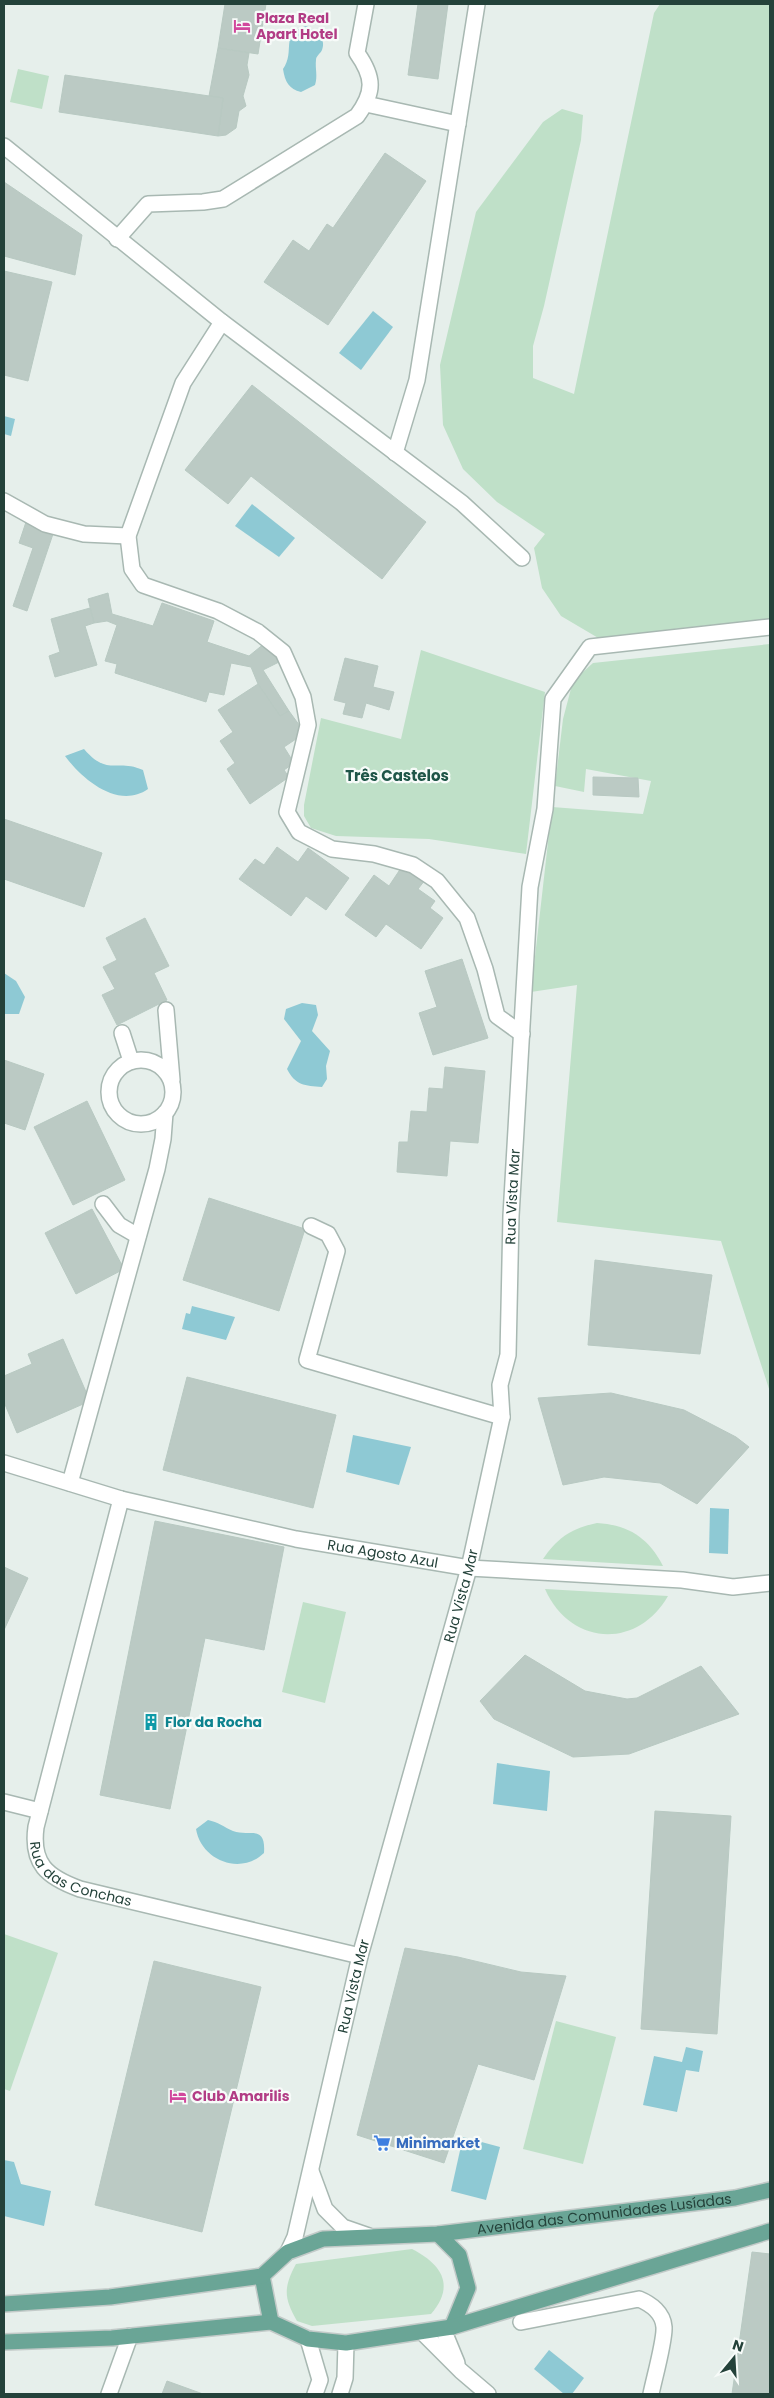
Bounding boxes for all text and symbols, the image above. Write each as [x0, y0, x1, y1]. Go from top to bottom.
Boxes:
place label: Plaza Real Apart Hotel [256, 8, 338, 44]
hotel icon: Plaza Real Apart Hotel [232, 16, 252, 36]
district label: Três Castelos [345, 765, 449, 786]
street label: Rua Vista Mar [500, 1148, 525, 1245]
street label: Rua Agosto Azul [326, 1534, 440, 1573]
street label: Rua Vista Mar [439, 1547, 483, 1645]
building icon: Flor da Rocha [141, 1712, 161, 1732]
place label: Flor da Rocha [165, 1712, 262, 1732]
street label: Rua das Conchas [25, 1841, 134, 1911]
street label: Rua Vista Mar [332, 1937, 374, 2035]
hotel icon: Club Amarilis [168, 2086, 188, 2106]
place label: Club Amarilis [192, 2086, 290, 2106]
supermarket icon: Minimarket [372, 2133, 392, 2153]
place label: Minimarket [396, 2133, 480, 2153]
street label: Avenida das Comunidades Lusíadas [476, 2188, 733, 2239]
north arrow [709, 2333, 759, 2383]
text: N [730, 2334, 746, 2357]

